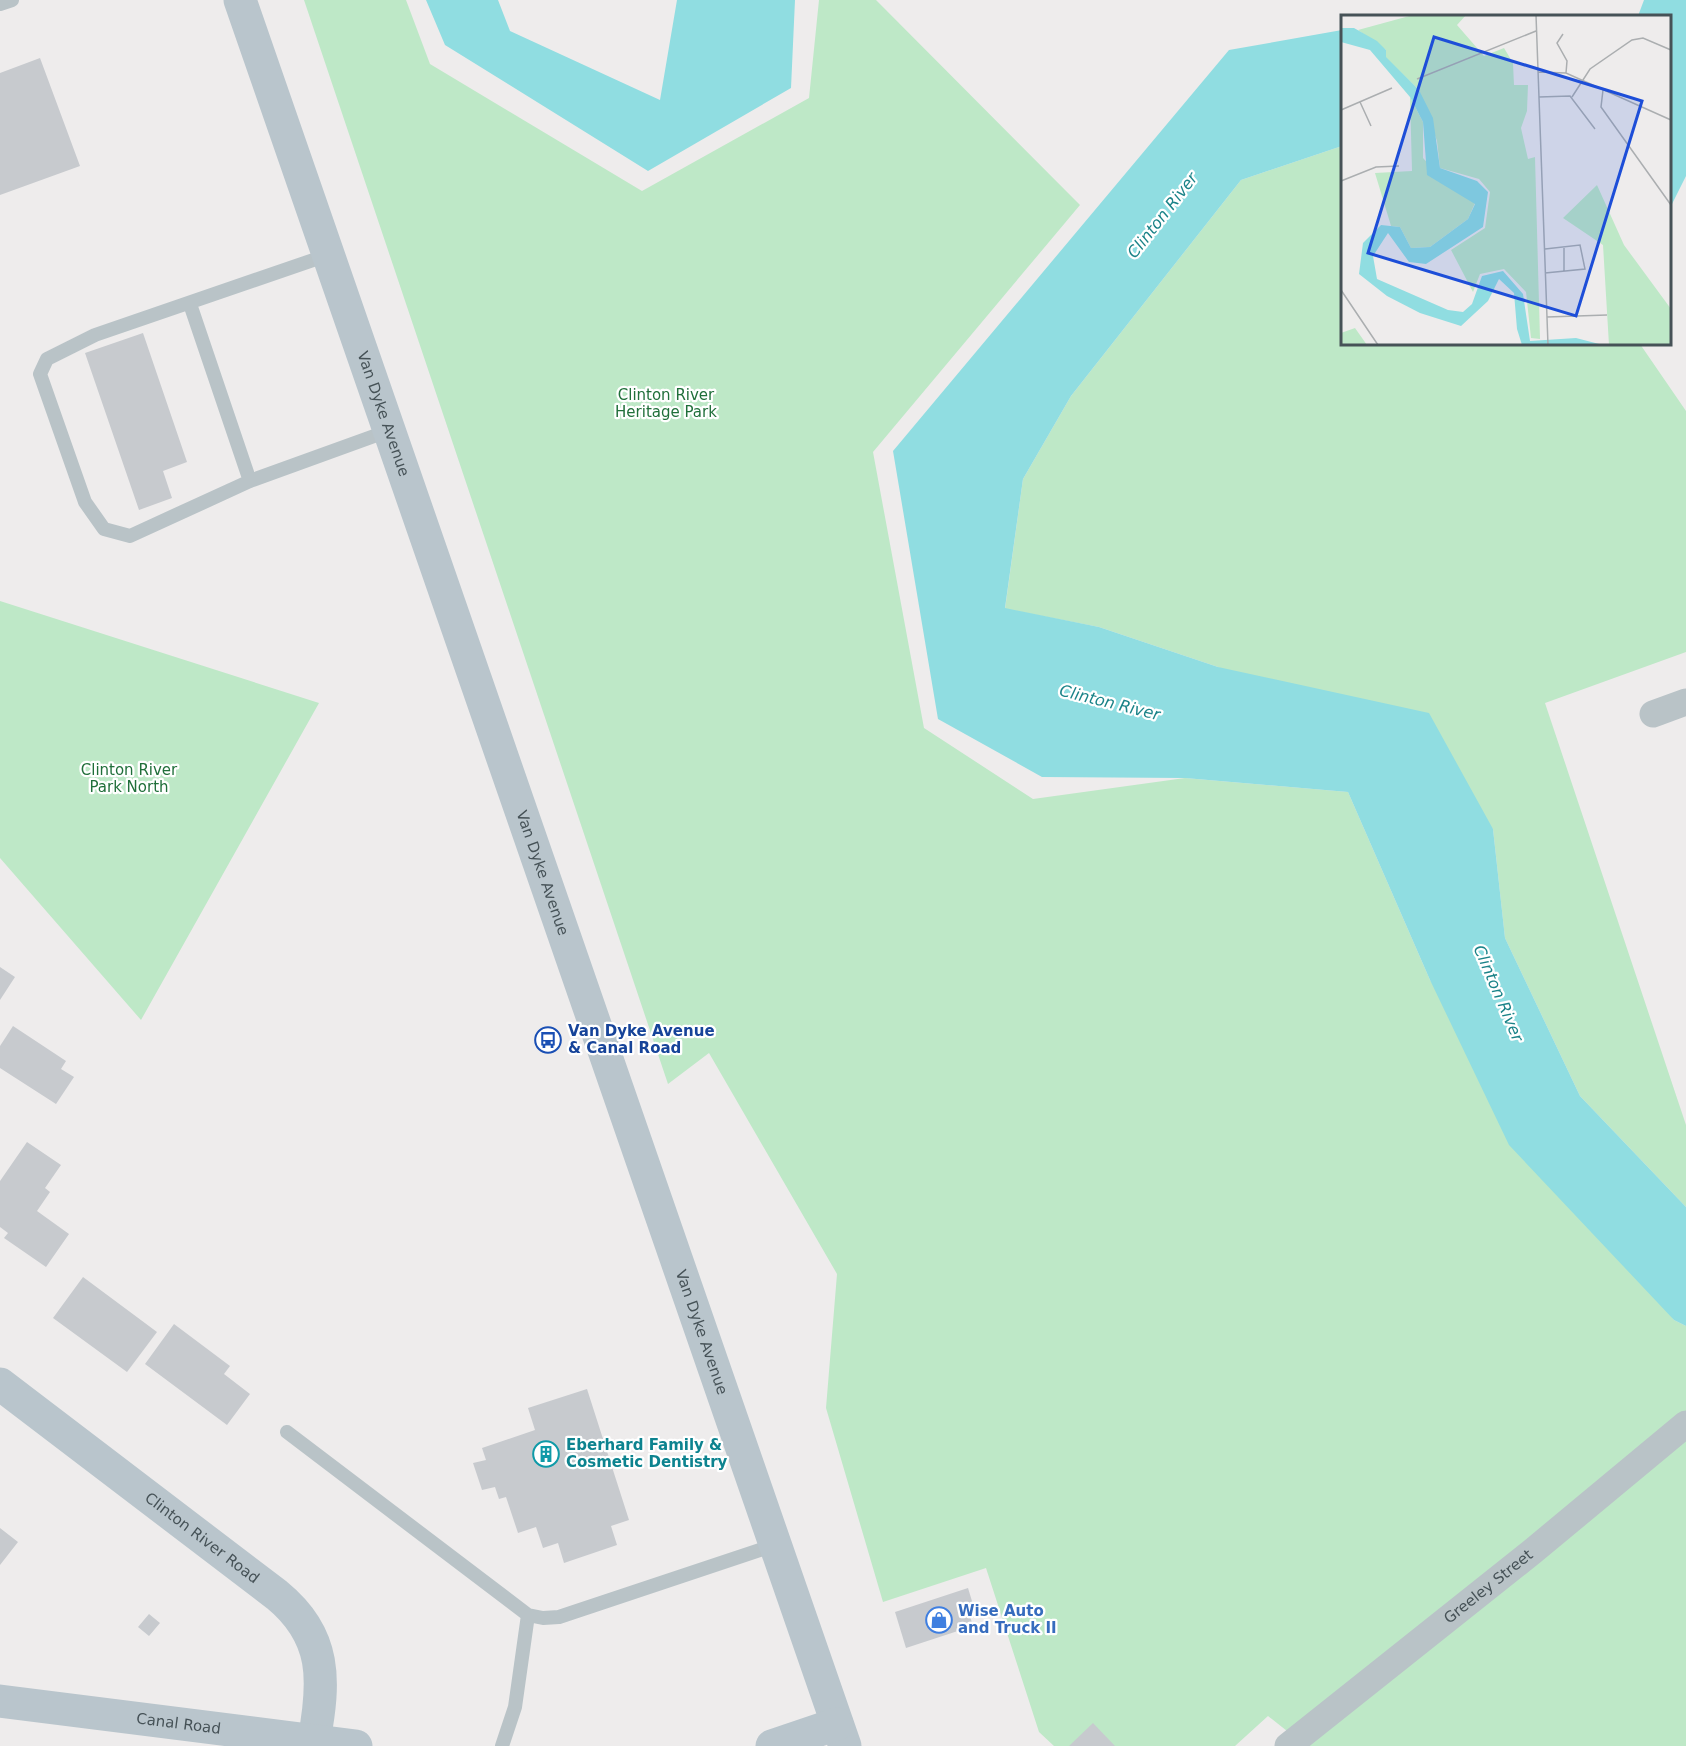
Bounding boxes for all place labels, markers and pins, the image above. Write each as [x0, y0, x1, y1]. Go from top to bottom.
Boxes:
place label: Van Dyke Avenue & Canal Road [568, 1022, 715, 1057]
bus stop icon: Van Dyke Avenue & Canal Road [533, 1025, 563, 1055]
place label: Eberhard Family & Cosmetic Dentistry [566, 1436, 728, 1471]
building icon: Eberhard Family & Cosmetic Dentistry [531, 1439, 561, 1469]
place label: Wise Auto and Truck II [958, 1602, 1057, 1637]
shop icon: Wise Auto and Truck II [924, 1605, 954, 1635]

